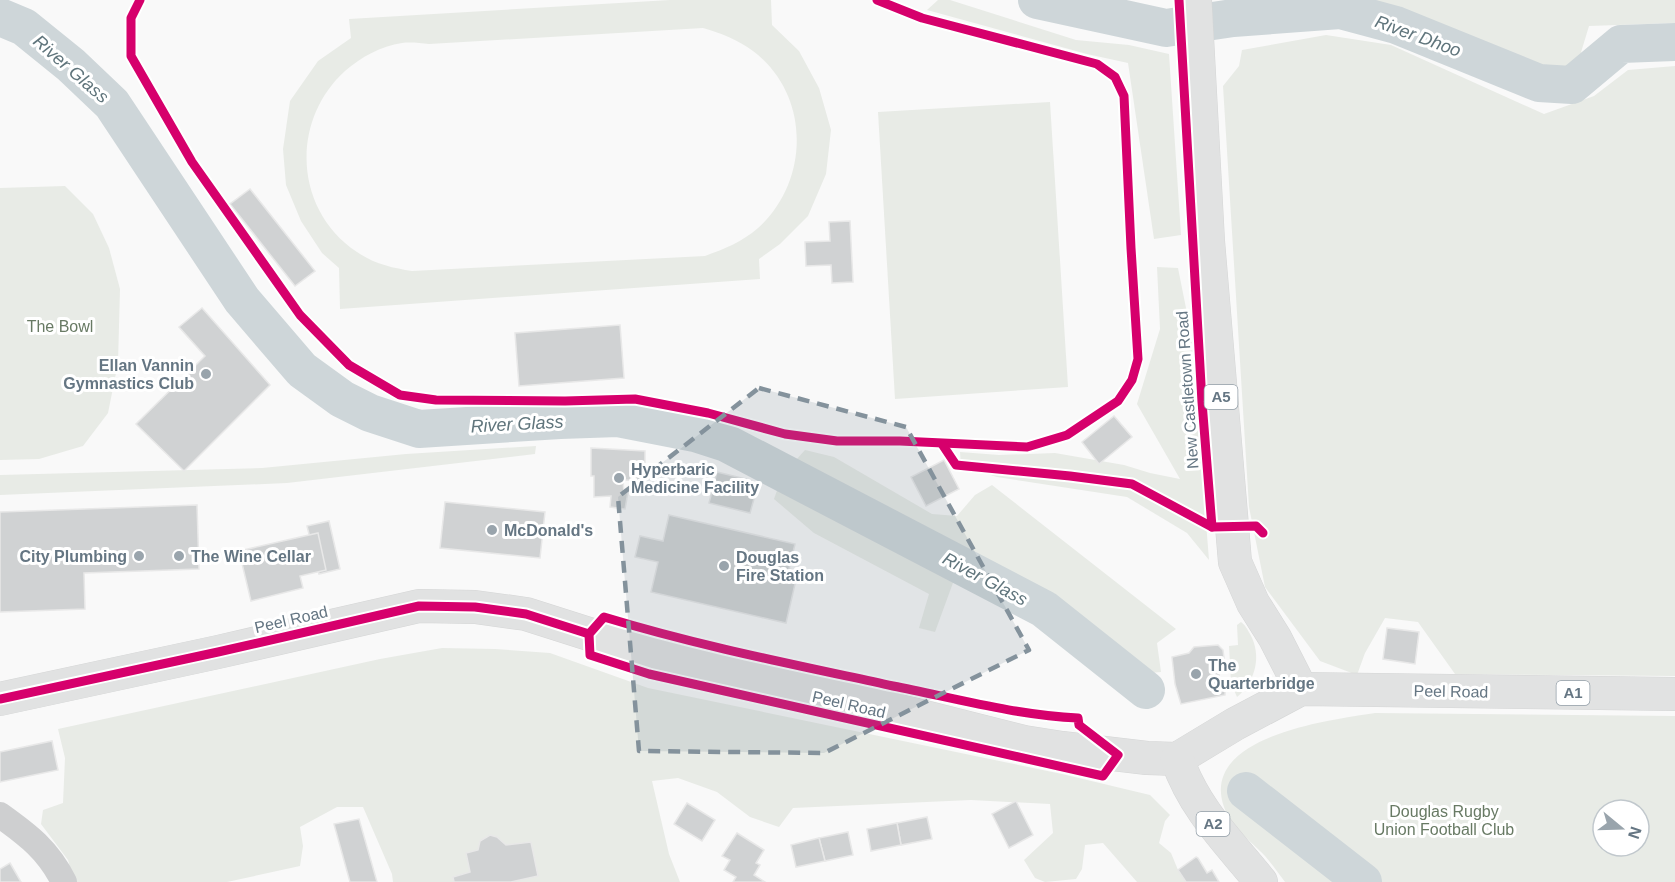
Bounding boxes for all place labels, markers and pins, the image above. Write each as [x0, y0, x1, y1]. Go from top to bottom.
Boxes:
place label: Ellan Vannin Gymnastics Club [63, 357, 194, 392]
marker: Ellan Vannin Gymnastics Club [199, 367, 213, 381]
place label: Hyperbaric Medicine Facility [631, 461, 759, 496]
marker: Hyperbaric Medicine Facility [612, 471, 626, 485]
place label: McDonald's [504, 522, 593, 539]
marker: McDonald's [485, 523, 499, 537]
place label: City Plumbing [19, 548, 127, 565]
place label: The Wine Cellar [191, 548, 311, 565]
marker: City Plumbing [132, 549, 146, 563]
marker: The Wine Cellar [172, 549, 186, 563]
place label: Douglas Fire Station [736, 549, 824, 584]
marker: Douglas Fire Station [717, 559, 731, 573]
place label: The Quarterbridge [1208, 657, 1315, 692]
marker: The Quarterbridge [1189, 667, 1203, 681]

